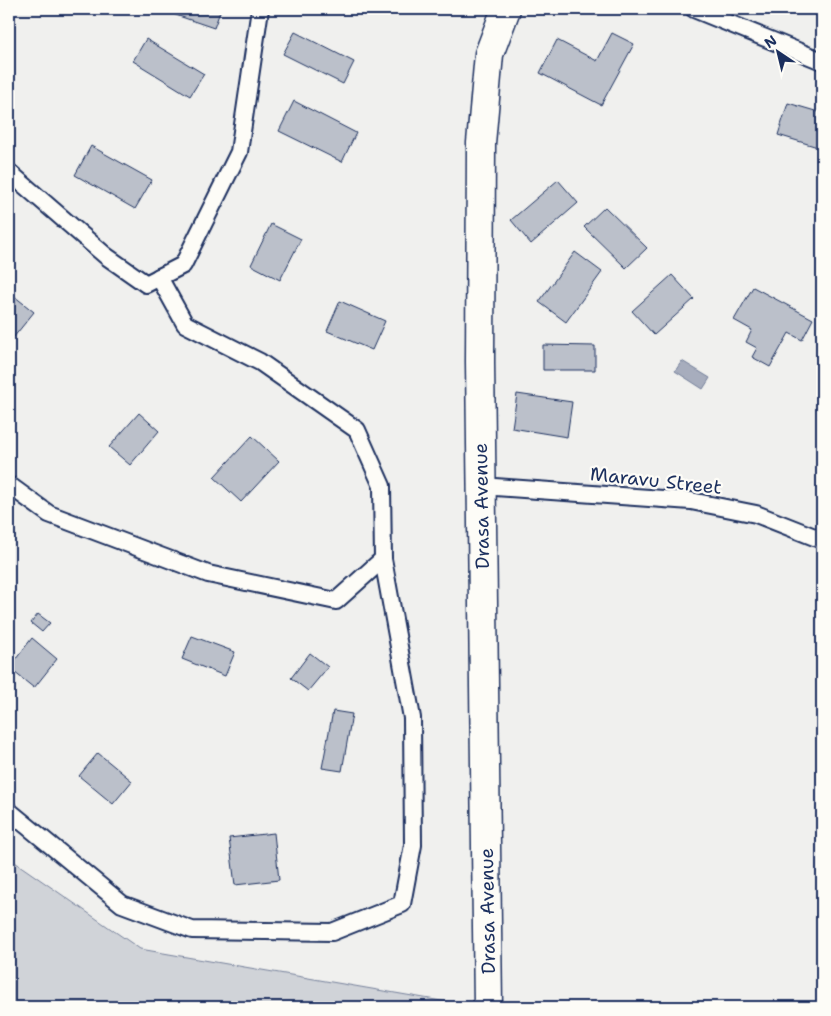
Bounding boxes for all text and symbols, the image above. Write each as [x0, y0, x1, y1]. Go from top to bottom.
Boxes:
north arrow [754, 28, 804, 78]
text: N [761, 31, 780, 52]
street label: Drasa Avenue [468, 443, 495, 569]
street label: Maravu Street [589, 461, 723, 500]
street label: Drasa Avenue [474, 848, 501, 974]

